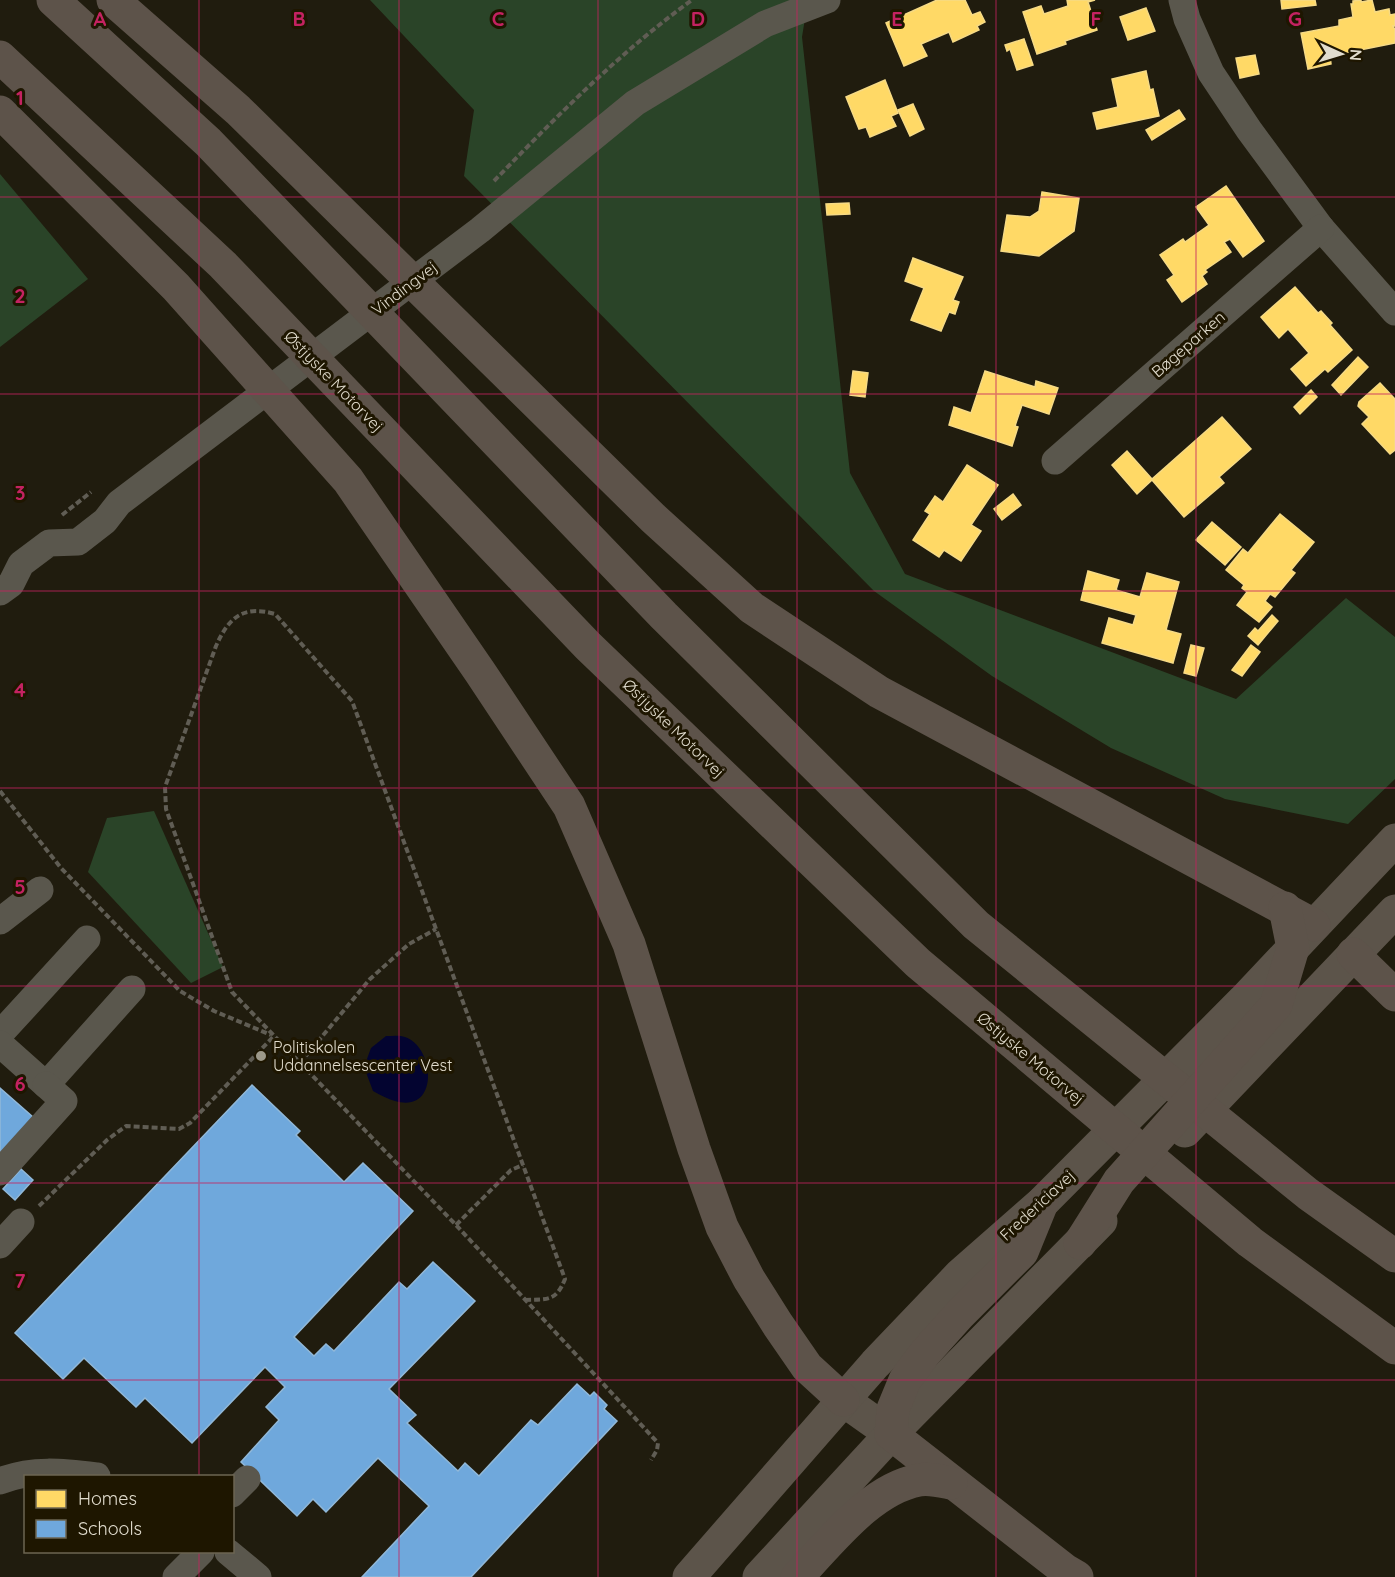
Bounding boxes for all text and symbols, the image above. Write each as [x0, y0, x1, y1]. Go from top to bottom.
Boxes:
text: A [94, 6, 107, 31]
text: B [292, 6, 306, 31]
text: C [492, 6, 505, 31]
text: D [691, 6, 705, 31]
text: E [891, 6, 903, 31]
text: F [1090, 6, 1102, 31]
text: G [1288, 6, 1302, 31]
north arrow [1311, 24, 1371, 84]
text: N [1346, 48, 1366, 62]
text: 1 [16, 85, 24, 110]
street label: Vindingvej [367, 257, 441, 319]
text: 2 [14, 283, 26, 308]
street label: Bøgeparken [1147, 307, 1229, 381]
street label: Østjyske Motorvej [280, 326, 388, 436]
text: 3 [15, 480, 25, 505]
street label: Østjyske Motorvej [619, 674, 729, 782]
text: 4 [14, 677, 26, 702]
text: 5 [14, 874, 26, 899]
street label: Østjyske Motorvej [973, 1007, 1089, 1109]
place label: Politiskolen Uddannelsescenter Vest [273, 1037, 453, 1075]
marker: Politiskolen Uddannelsescenter Vest [254, 1049, 268, 1063]
text: 6 [14, 1071, 26, 1096]
street label: Fredericiavej [995, 1165, 1079, 1245]
text: 7 [15, 1268, 26, 1293]
legend [24, 1475, 234, 1553]
text: Homes [78, 1487, 137, 1510]
text: Schools [78, 1517, 142, 1540]

